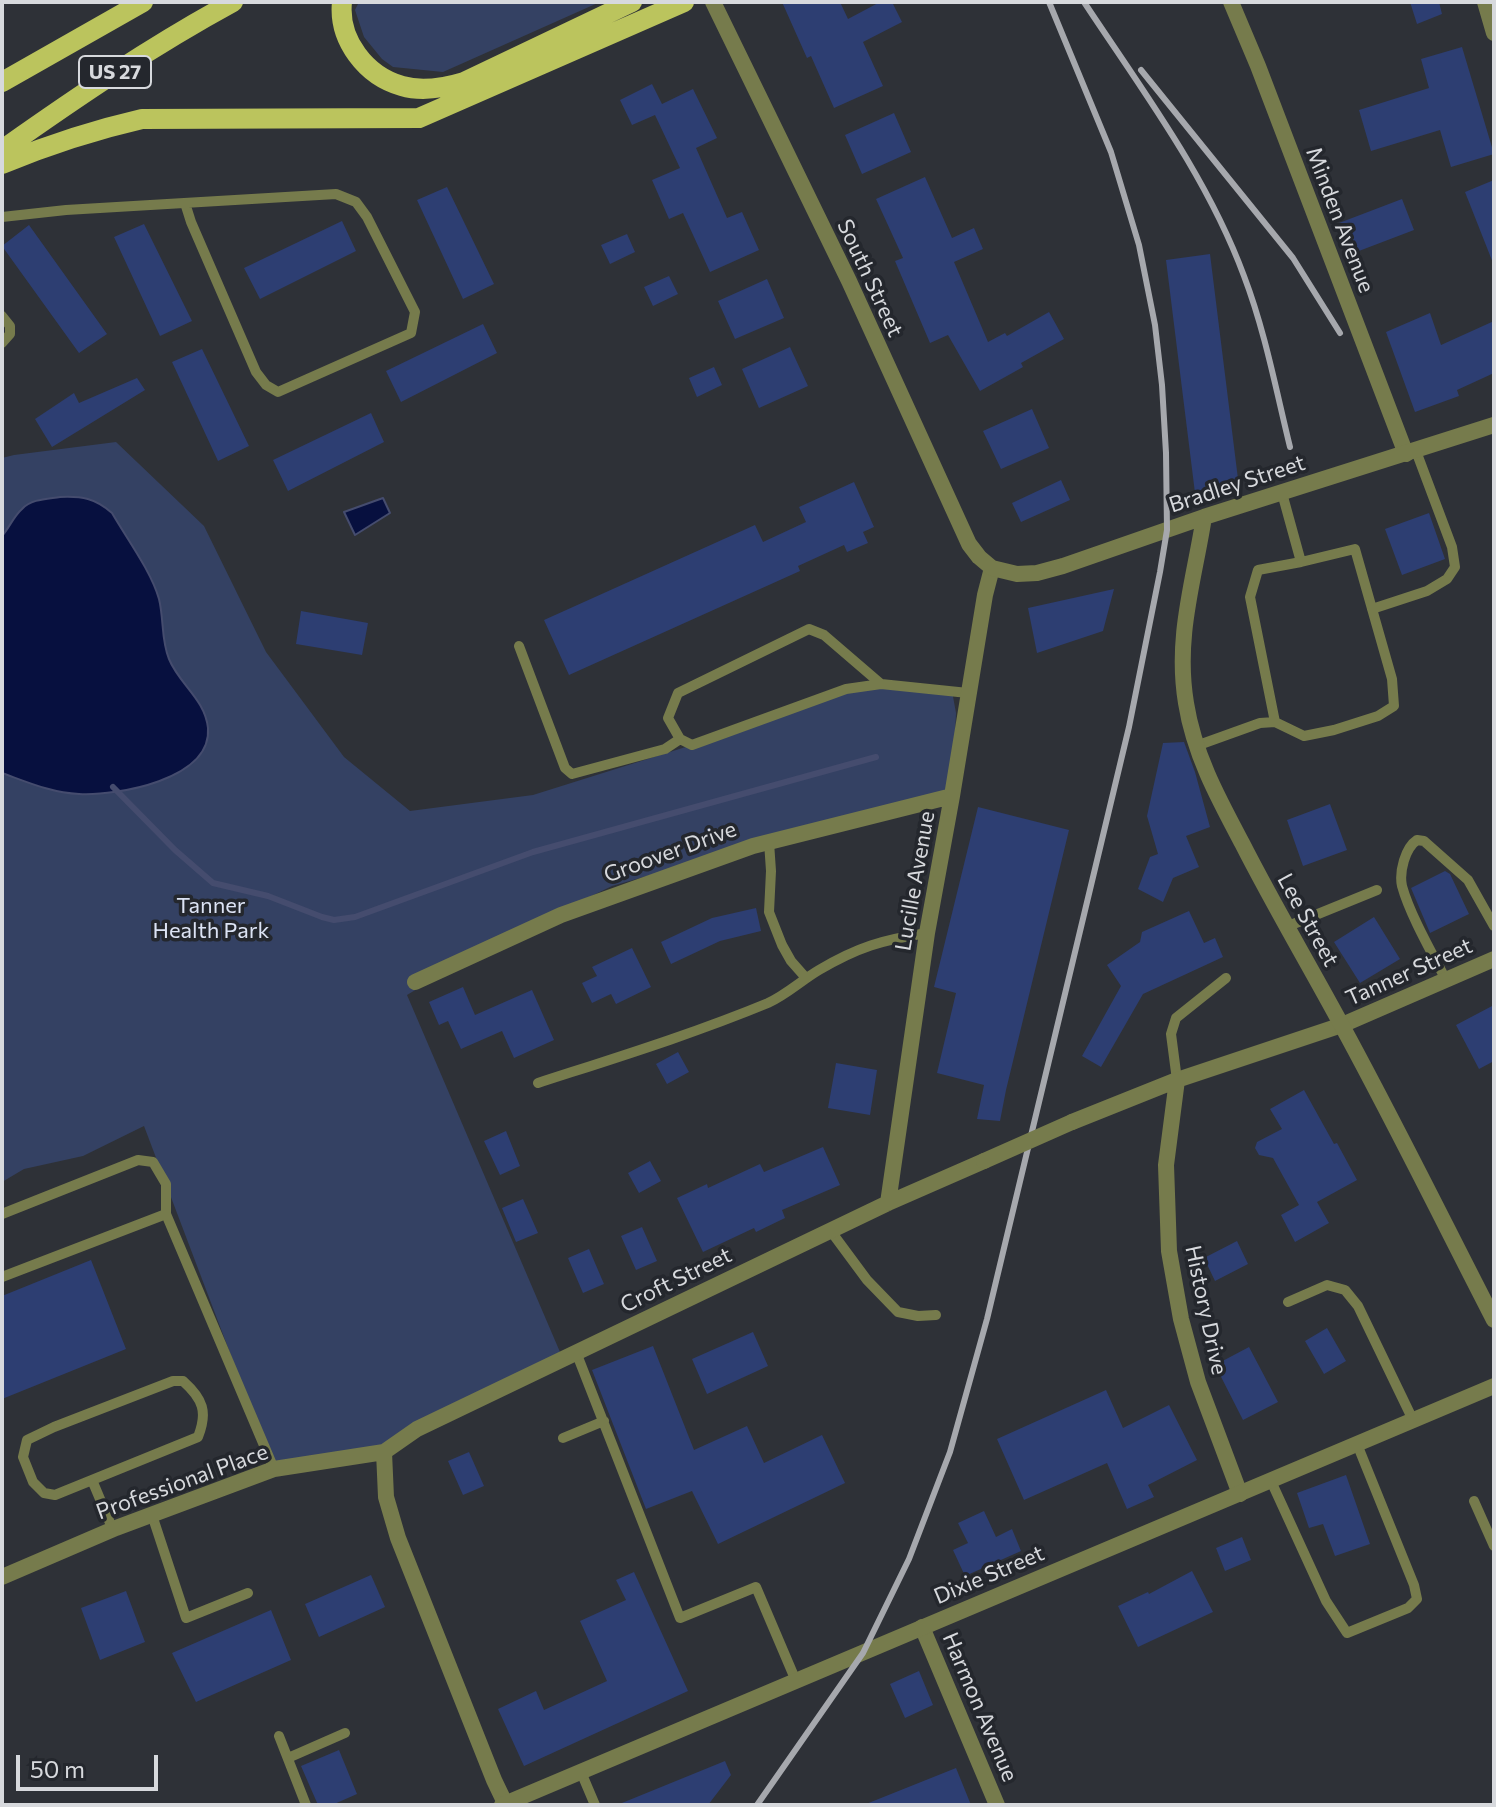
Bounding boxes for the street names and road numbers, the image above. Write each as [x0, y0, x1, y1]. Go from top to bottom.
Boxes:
road number: US 27 [79, 56, 151, 88]
street label: Minden Avenue [1300, 143, 1380, 297]
street label: South Street [831, 215, 909, 341]
street label: Bradley Street [1166, 450, 1308, 518]
street label: Lucille Avenue [890, 809, 940, 953]
street label: Groover Drive [600, 816, 740, 888]
street label: Lee Street [1272, 869, 1344, 971]
street label: Tanner Street [1342, 932, 1476, 1012]
street label: Croft Street [616, 1242, 736, 1318]
street label: History Drive [1179, 1243, 1233, 1377]
street label: Professional Place [92, 1439, 272, 1525]
street label: Dixie Street [930, 1540, 1048, 1610]
street label: Harmon Avenue [937, 1629, 1023, 1785]

